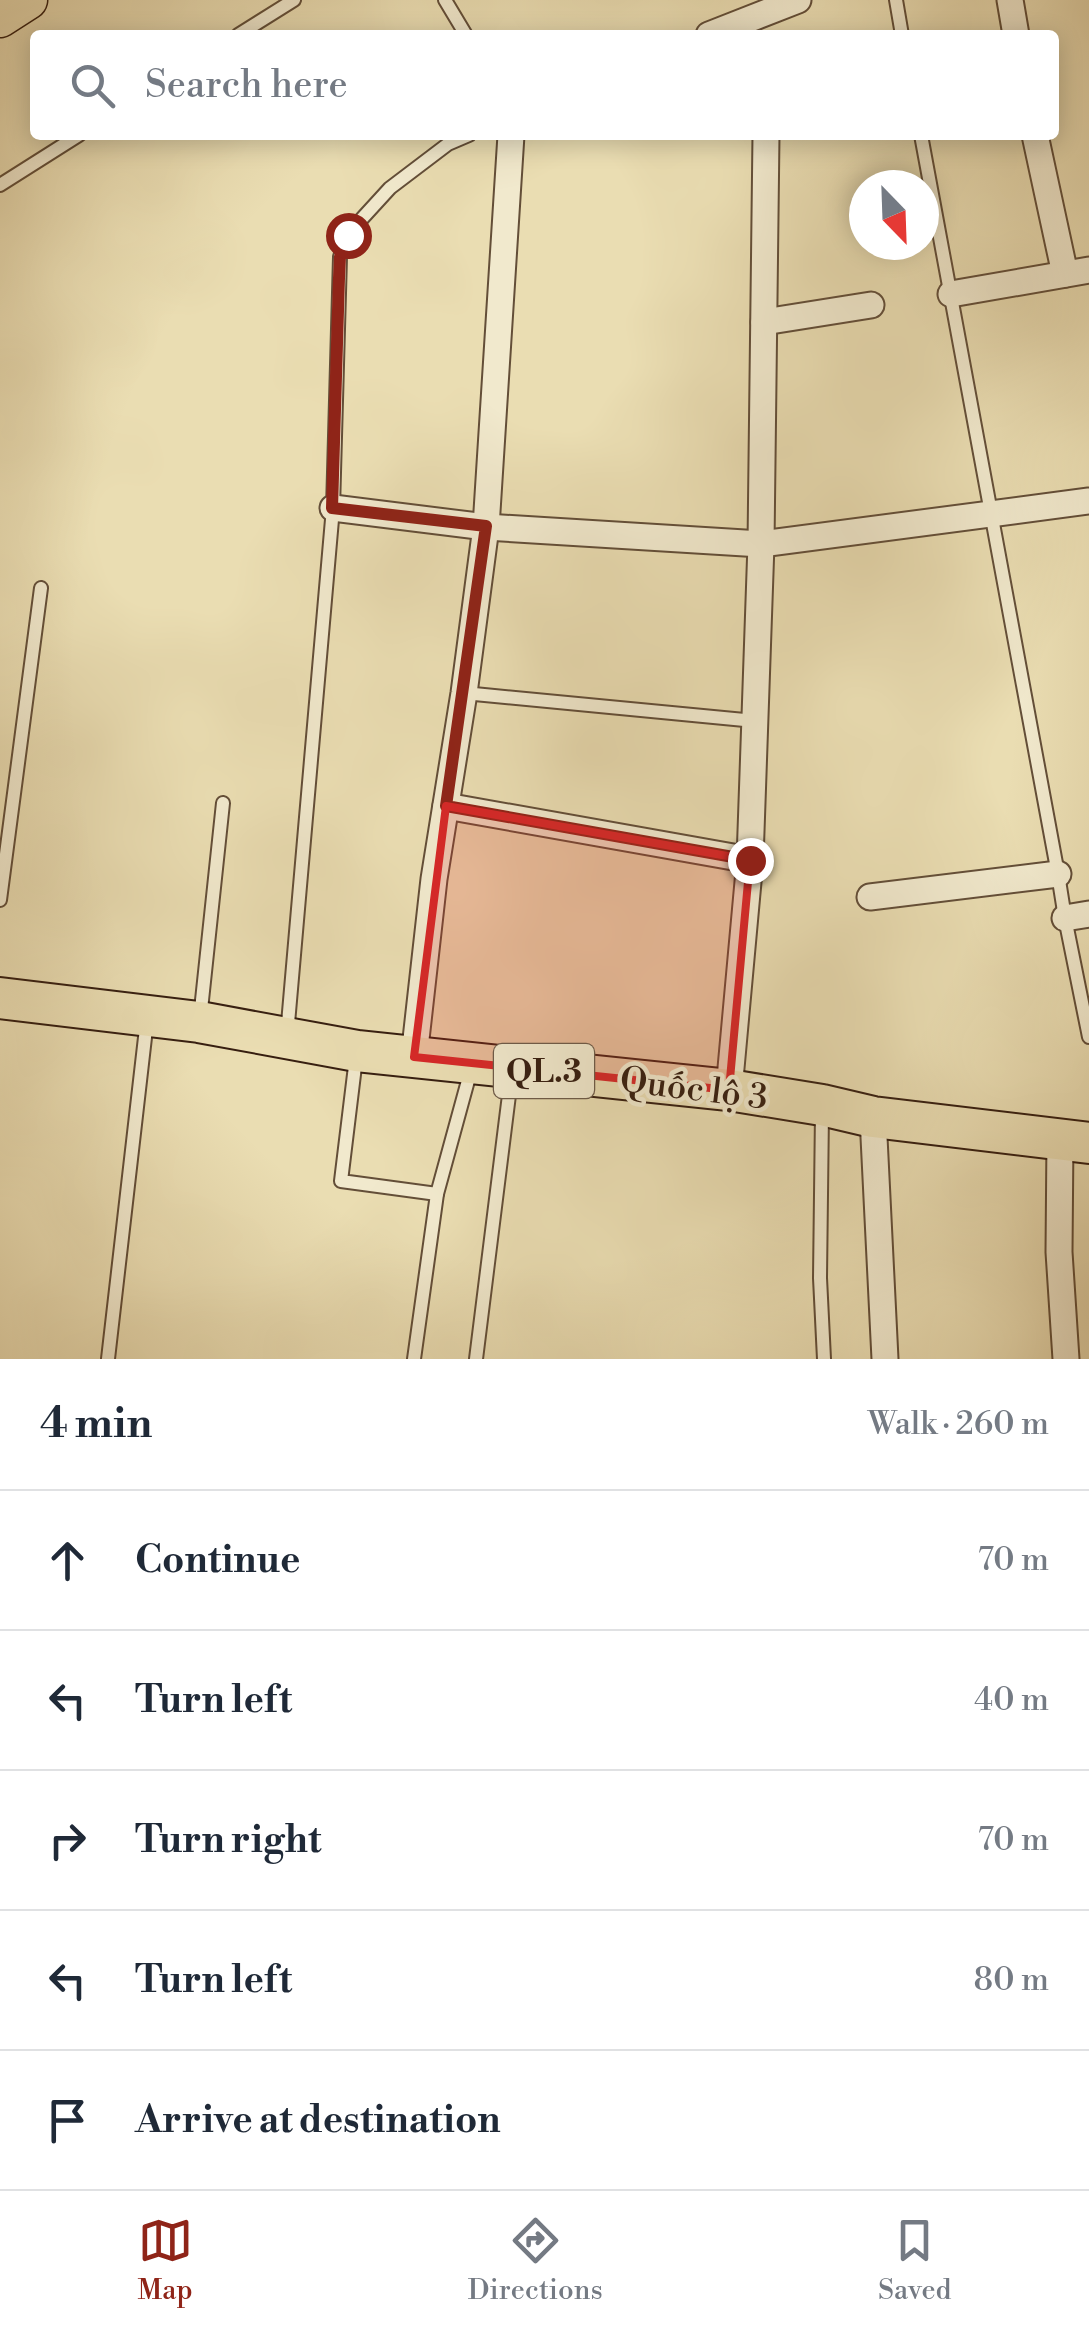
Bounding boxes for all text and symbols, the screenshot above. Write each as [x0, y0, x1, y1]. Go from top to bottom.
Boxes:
search box [30, 30, 1059, 140]
icon: search [65, 58, 120, 113]
text: Search here [145, 62, 348, 109]
north arrow [849, 170, 939, 260]
route start [326, 213, 372, 259]
route end [728, 838, 774, 884]
road number: QL.3 [494, 1044, 594, 1098]
street label: Quốc lộ 3 [618, 1059, 770, 1120]
text: 4 min [40, 1398, 152, 1451]
text: Walk · 260 m [868, 1404, 1049, 1444]
icon: ahead [40, 1533, 95, 1588]
text: Continue [135, 1537, 300, 1584]
text: 70 m [978, 1540, 1049, 1580]
icon: left [40, 1673, 95, 1728]
text: Turn left [135, 1677, 292, 1724]
text: 40 m [974, 1680, 1049, 1720]
icon: right [40, 1813, 95, 1868]
text: Turn right [135, 1817, 321, 1864]
text: 70 m [978, 1820, 1049, 1860]
icon: left [40, 1953, 95, 2008]
text: Turn left [135, 1957, 292, 2004]
text: 80 m [974, 1960, 1049, 2000]
icon: arrive [40, 2093, 95, 2148]
text: Arrive at destination [135, 2097, 501, 2144]
tab: Map [138, 2213, 193, 2308]
tab: Directions [468, 2213, 603, 2308]
tab: Saved [878, 2213, 951, 2308]

